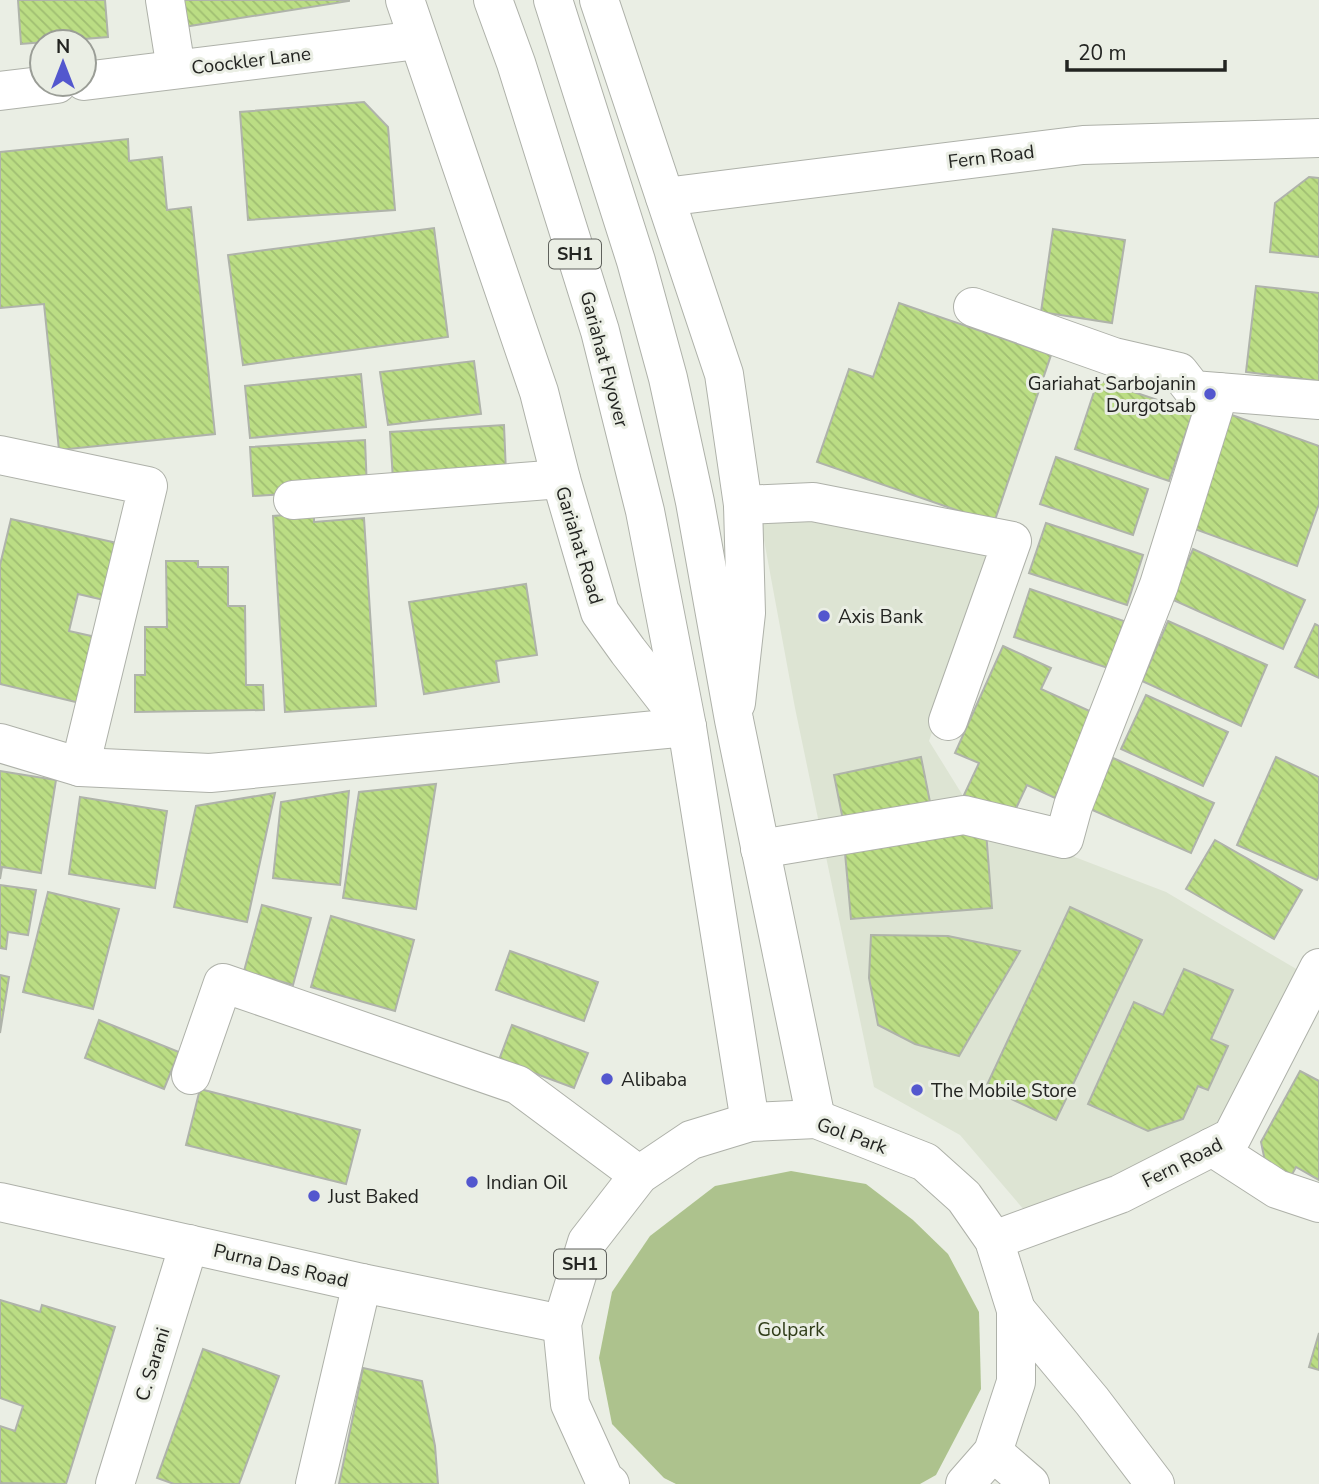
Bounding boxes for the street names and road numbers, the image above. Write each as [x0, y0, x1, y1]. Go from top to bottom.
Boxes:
street label: Coockler Lane [190, 41, 312, 81]
street label: Fern Road [946, 139, 1036, 175]
road number: SH1 [549, 240, 601, 268]
street label: Gariahat Flyover [573, 288, 635, 430]
street label: Gariahat Road [549, 483, 609, 607]
street label: Gol Park [813, 1111, 891, 1161]
street label: Fern Road [1138, 1132, 1227, 1194]
street label: Purna Das Road [211, 1238, 351, 1294]
road number: SH1 [554, 1250, 606, 1279]
street label: C. Sarani [129, 1324, 176, 1404]

